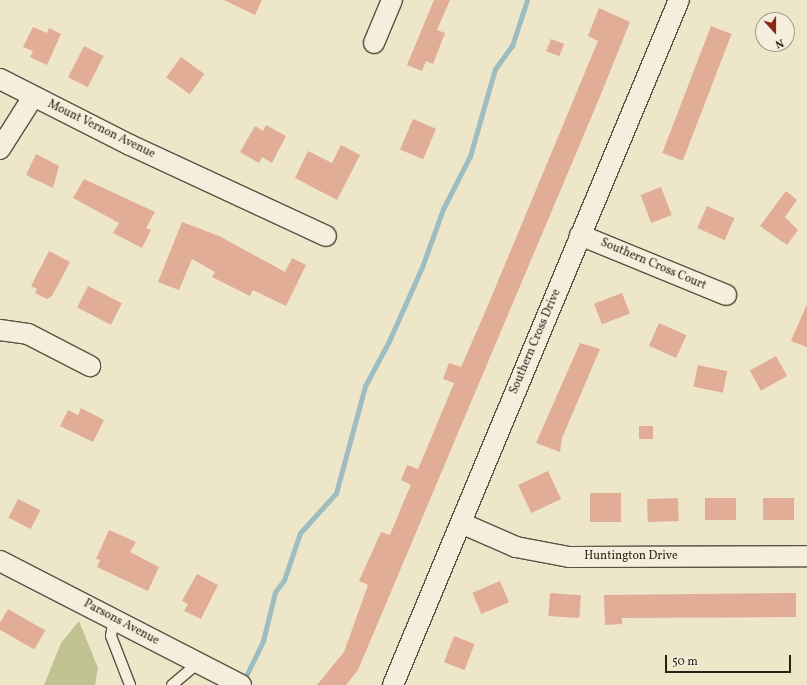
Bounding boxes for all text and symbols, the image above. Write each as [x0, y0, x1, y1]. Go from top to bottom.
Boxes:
north arrow [755, 12, 795, 52]
text: N [773, 34, 786, 51]
street label: Mount Vernon Avenue [45, 98, 157, 162]
street label: Southern Cross Court [598, 236, 708, 294]
street label: Southern Cross Drive [507, 287, 565, 397]
street label: Huntington Drive [584, 550, 678, 564]
street label: Parsons Avenue [81, 597, 161, 649]
scale bar [667, 647, 793, 673]
text: 50 m [672, 654, 698, 670]

